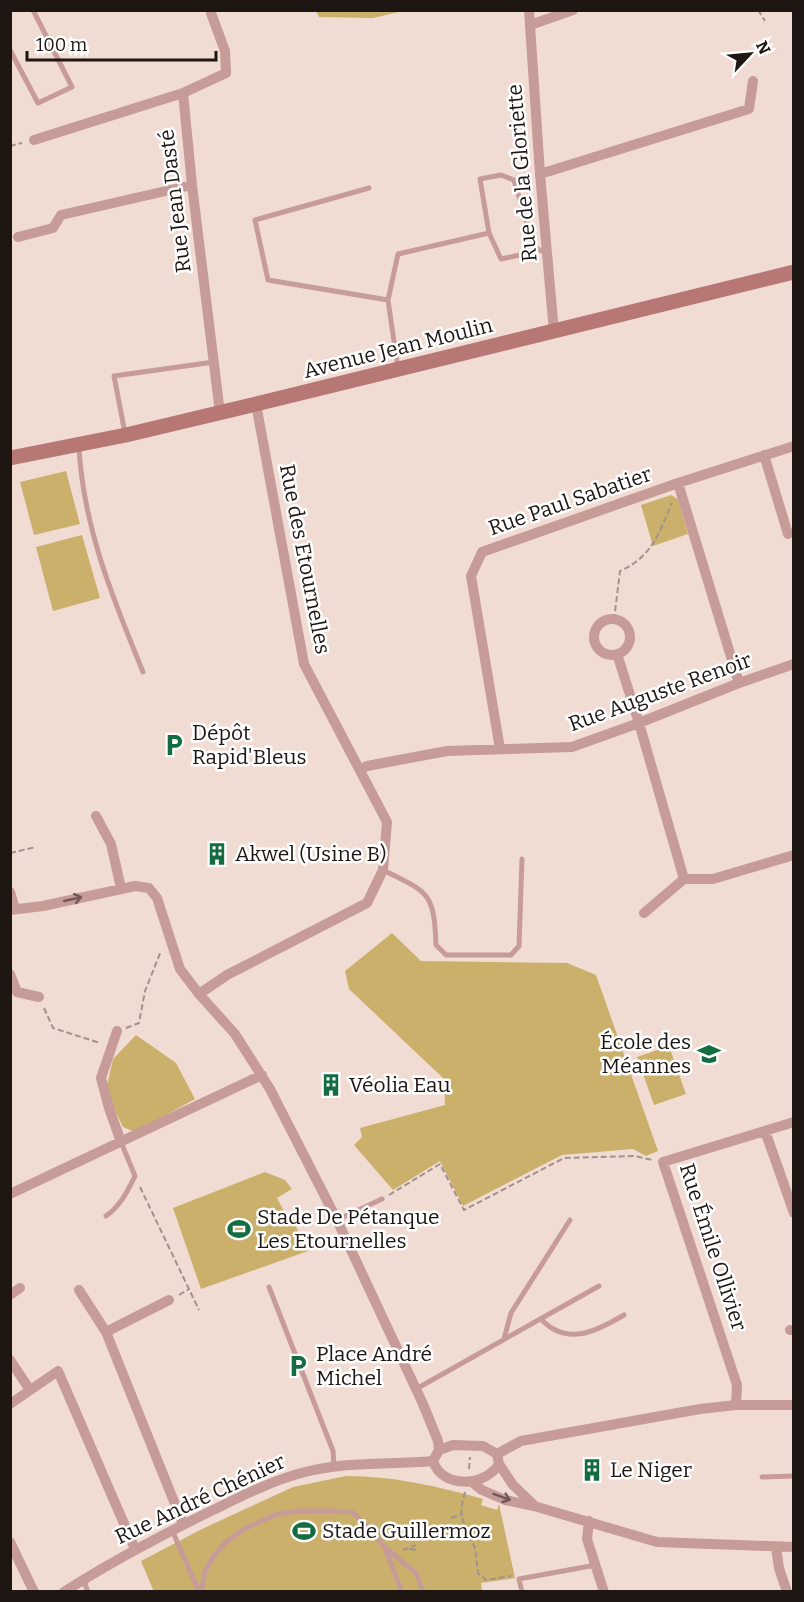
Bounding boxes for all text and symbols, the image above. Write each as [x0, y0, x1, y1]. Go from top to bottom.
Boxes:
scale bar [27, 24, 216, 62]
north arrow [720, 24, 780, 84]
text: 100 m [36, 34, 87, 56]
text: N [752, 38, 774, 57]
street label: Rue de la Gloriette [501, 83, 543, 263]
street label: Rue Jean Dasté [153, 128, 197, 274]
street label: Avenue Jean Moulin [301, 312, 495, 384]
street label: Rue Paul Sabatier [485, 461, 655, 541]
street label: Rue des Etournelles [274, 462, 336, 656]
street label: Rue Auguste Renoir [565, 647, 755, 737]
place label: Dépôt Rapid'Bleus [192, 720, 307, 770]
parking icon: Dépôt Rapid'Bleus [161, 732, 187, 758]
building icon: Akwel (Usine B) [204, 841, 230, 867]
place label: Akwel (Usine B) [235, 841, 386, 867]
one-way arrow [63, 893, 82, 904]
place label: École des Méannes [600, 1029, 691, 1079]
school or university icon: École des Méannes [696, 1041, 722, 1067]
building icon: Véolia Eau [318, 1072, 344, 1098]
place label: Véolia Eau [349, 1072, 450, 1098]
street label: Rue Émile Ollivier [674, 1160, 752, 1334]
place label: Stade De Pétanque Les Etournelles [257, 1204, 439, 1254]
sports icon: Stade De Pétanque Les Etournelles [226, 1216, 252, 1242]
place label: Place André Michel [316, 1341, 432, 1391]
parking icon: Place André Michel [285, 1353, 311, 1379]
street label: Rue André Chénier [111, 1448, 289, 1550]
building icon: Le Niger [579, 1457, 605, 1483]
place label: Le Niger [610, 1457, 692, 1483]
one-way arrow [492, 1493, 510, 1504]
sports icon: Stade Guillermoz [291, 1518, 317, 1544]
place label: Stade Guillermoz [322, 1518, 491, 1544]

